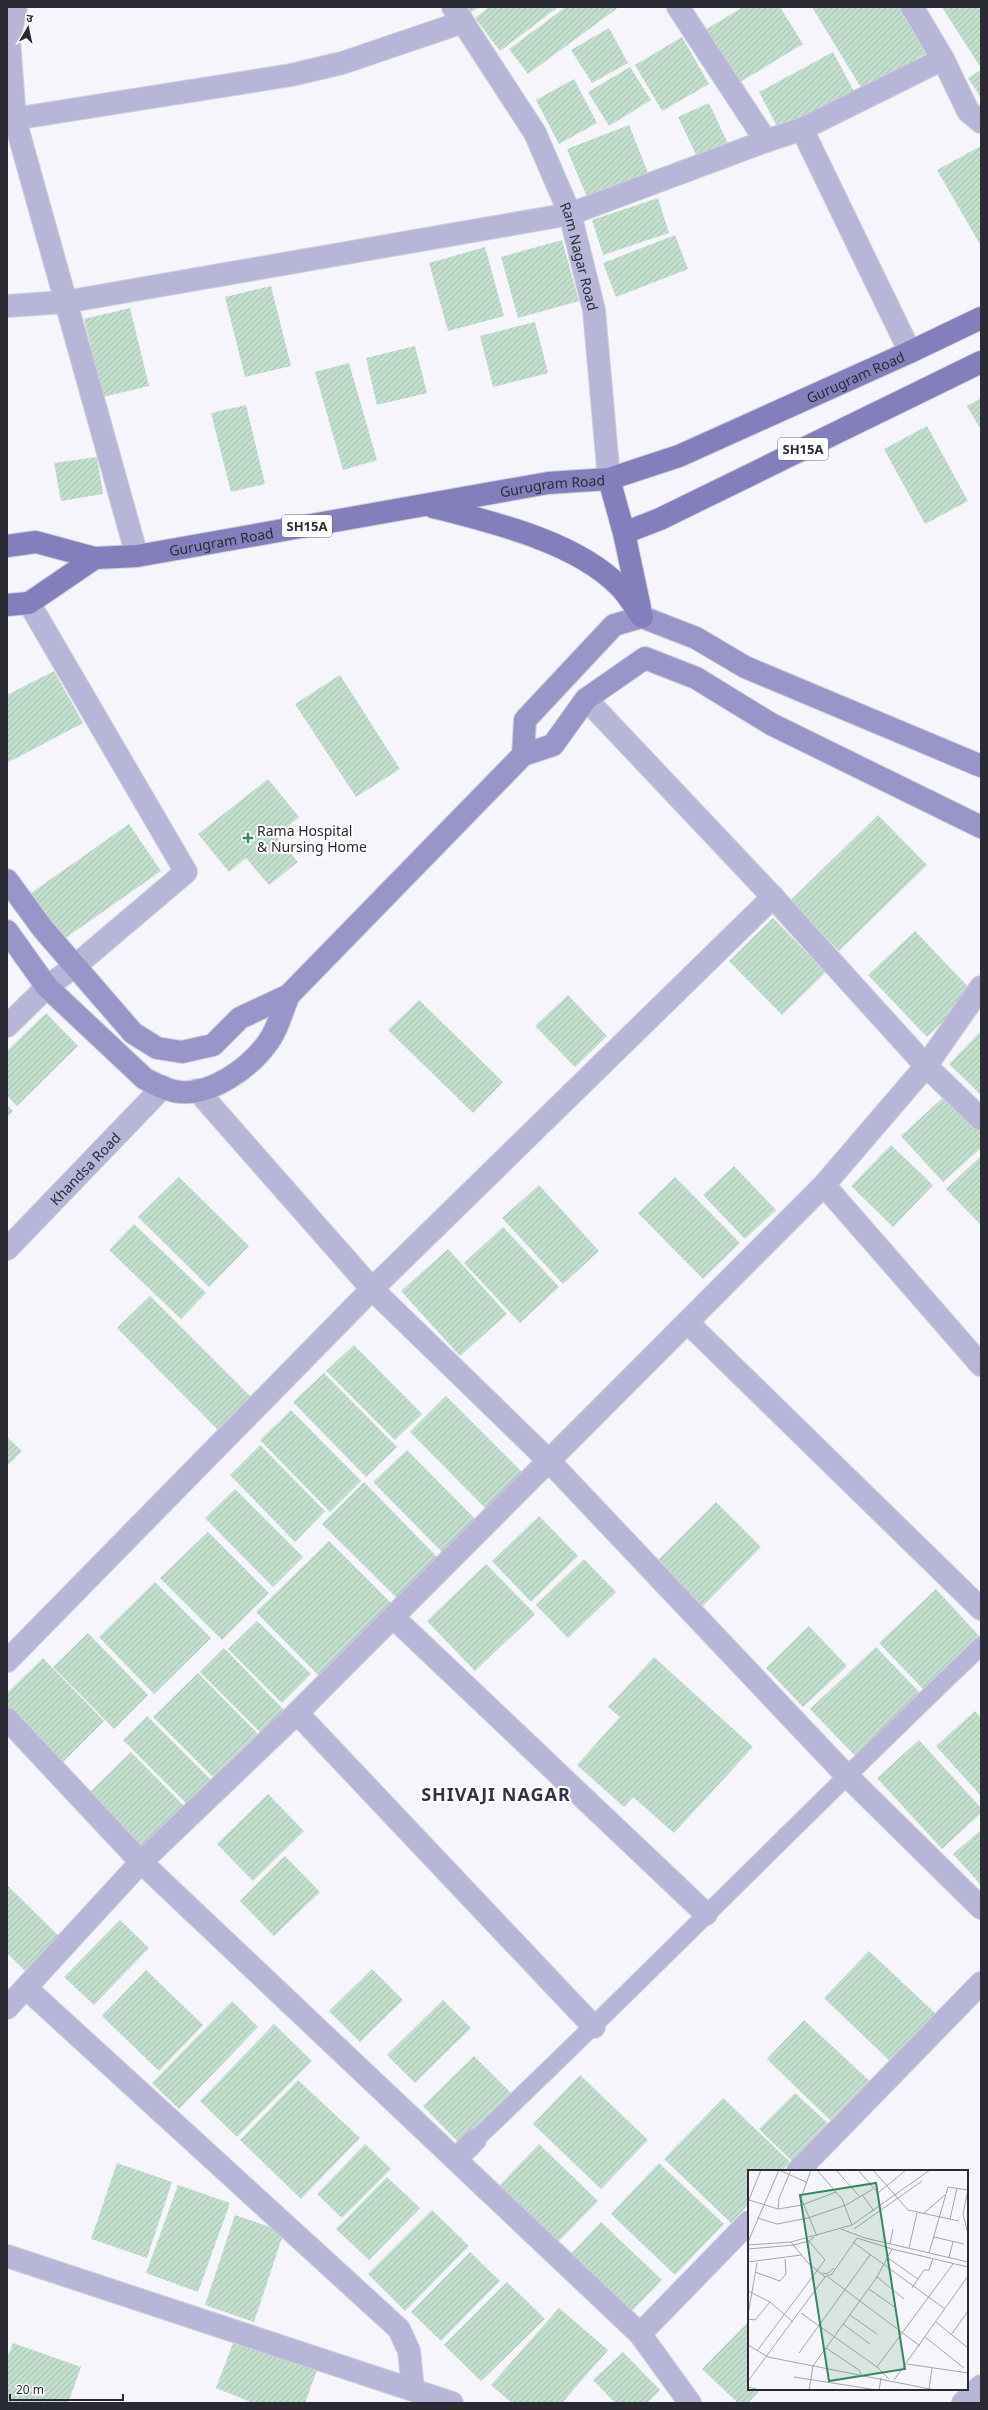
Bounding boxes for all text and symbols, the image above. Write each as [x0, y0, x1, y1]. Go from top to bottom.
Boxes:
north arrow [8, 8, 48, 48]
text: उ [25, 10, 35, 26]
street label: Ram Nagar Road [556, 199, 603, 312]
street label: Gurugram Road [803, 346, 907, 407]
road number: SH15A [778, 438, 828, 460]
street label: Gurugram Road [498, 470, 605, 501]
road number: SH15A [282, 515, 332, 537]
street label: Gurugram Road [168, 522, 275, 560]
place label: Rama Hospital & Nursing Home [257, 821, 367, 856]
marker: Rama Hospital & Nursing Home [242, 832, 254, 844]
street label: Khandsa Road [45, 1128, 124, 1209]
district label: SHIVAJI NAGAR [421, 1782, 571, 1806]
inset map [748, 2170, 968, 2390]
scale bar [10, 2376, 123, 2402]
text: 20 m [16, 2381, 44, 2398]

